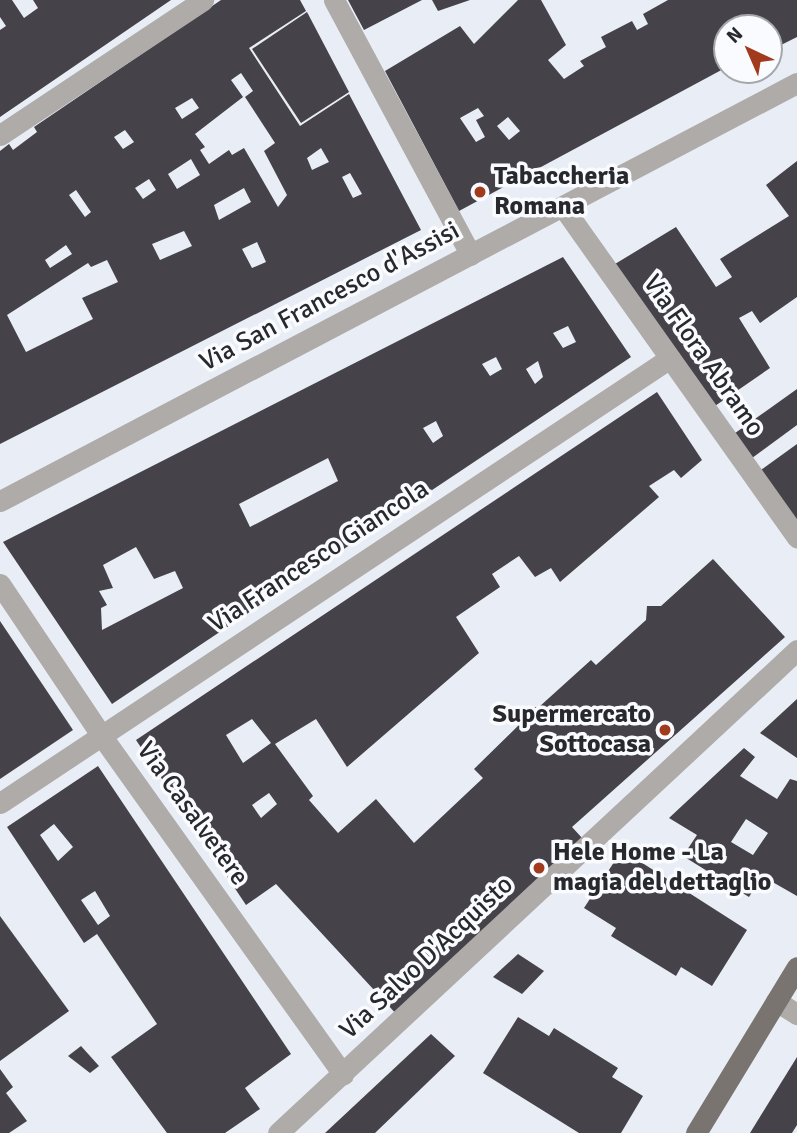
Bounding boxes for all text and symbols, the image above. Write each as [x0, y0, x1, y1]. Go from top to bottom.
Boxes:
north arrow [713, 14, 783, 84]
text: N [722, 22, 748, 49]
place label: Tabaccheria Romana [494, 161, 629, 222]
marker: Tabaccheria Romana [472, 184, 488, 200]
street label: Via San Francesco d'Assisi [195, 215, 465, 379]
street label: Via Flora Abramo [636, 269, 770, 443]
street label: Via Francesco Giancola [203, 474, 435, 640]
place label: Supermercato Sottocasa [493, 699, 651, 760]
marker: Supermercato Sottocasa [657, 722, 673, 738]
street label: Via Casalvetere [129, 736, 255, 892]
place label: Hele Home - La magia del dettaglio [553, 837, 771, 898]
marker: Hele Home - La magia del dettaglio [531, 860, 547, 876]
street label: Via Salvo D'Acquisto [334, 870, 520, 1046]

